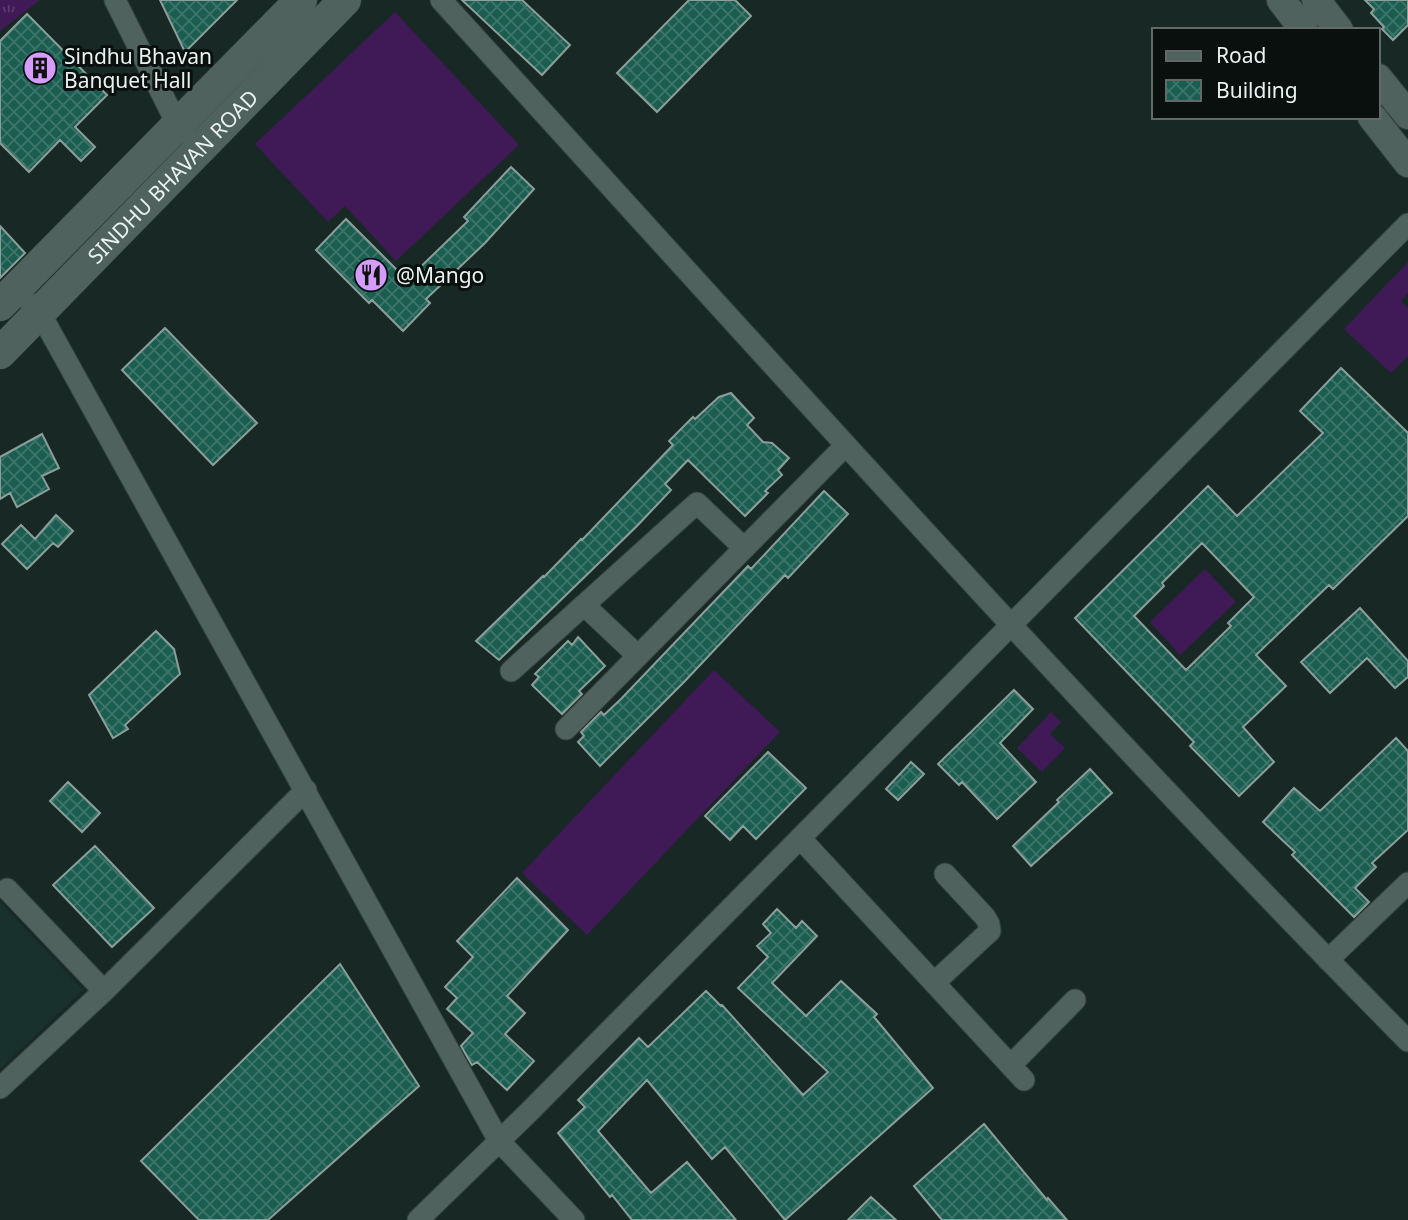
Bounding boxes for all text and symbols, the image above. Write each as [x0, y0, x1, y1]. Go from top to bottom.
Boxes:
legend [1152, 28, 1380, 119]
text: Road [1216, 41, 1266, 69]
place label: Sindhu Bhavan Banquet Hall [64, 42, 212, 94]
building icon: Sindhu Bhavan Banquet Hall [21, 49, 59, 87]
text: Building [1216, 76, 1298, 104]
street label: SINDHU BHAVAN ROAD [81, 83, 264, 269]
restaurant icon: @Mango [352, 256, 390, 294]
place label: @Mango [396, 261, 484, 289]

